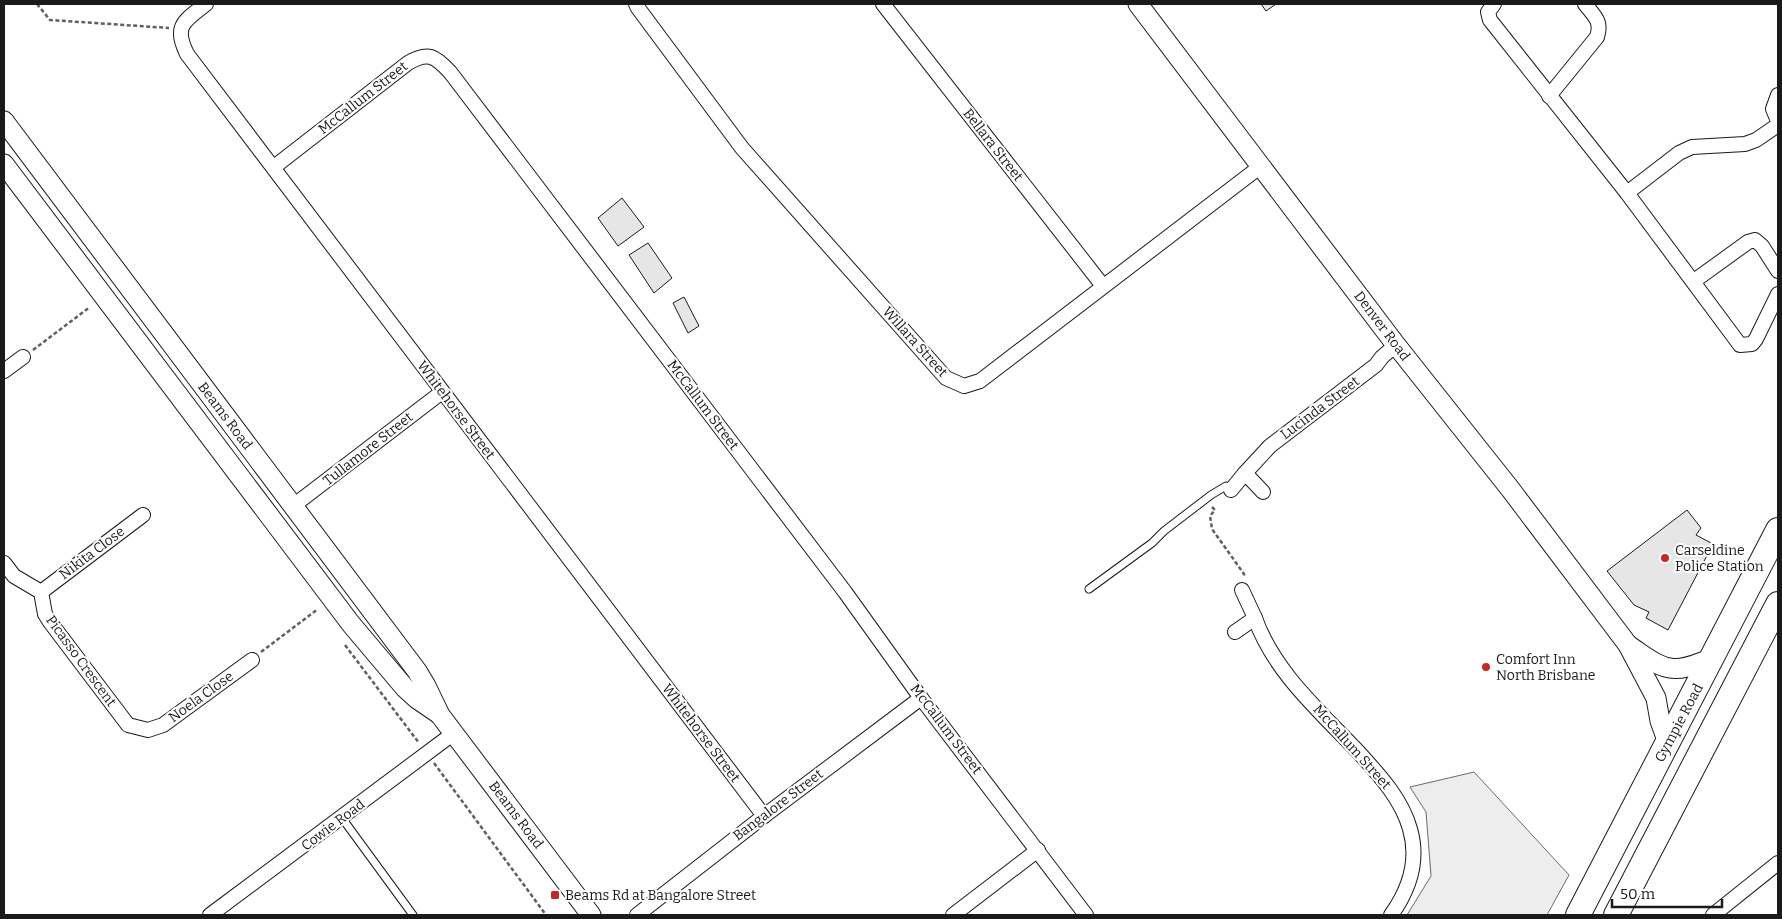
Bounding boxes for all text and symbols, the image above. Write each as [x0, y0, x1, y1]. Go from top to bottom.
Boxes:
street label: McCallum Street [315, 58, 411, 138]
street label: Bellara Street [959, 105, 1027, 185]
street label: Denver Road [1350, 288, 1414, 364]
street label: Willara Street [879, 303, 951, 381]
street label: Whitehorse Street [413, 357, 499, 463]
street label: McCallum Street [664, 357, 742, 453]
street label: Lucinda Street [1277, 373, 1363, 443]
street label: Beams Road [194, 379, 256, 453]
street label: Tullamore Street [320, 409, 416, 489]
street label: Nikita Close [56, 523, 128, 583]
place label: Carseldine Police Station [1675, 542, 1764, 575]
marker: Carseldine Police Station [1659, 552, 1671, 564]
street label: Picasso Crescent [42, 612, 120, 710]
place label: Comfort Inn North Brisbane [1496, 651, 1595, 684]
marker: Comfort Inn North Brisbane [1480, 661, 1492, 673]
street label: Noela Close [165, 668, 237, 726]
street label: Whitehorse Street [658, 680, 744, 786]
street label: McCallum Street [907, 681, 985, 777]
street label: Gympie Road [1651, 681, 1707, 765]
street label: McCallum Street [1309, 701, 1395, 793]
street label: Bangalore Street [730, 766, 826, 844]
street label: Beams Road [485, 778, 547, 852]
street label: Cowie Road [298, 796, 368, 854]
scale bar [1612, 876, 1722, 908]
text: 50 m [1620, 885, 1656, 903]
place label: Beams Rd at Bangalore Street [565, 887, 756, 904]
marker: Beams Rd at Bangalore Street [549, 889, 561, 901]

